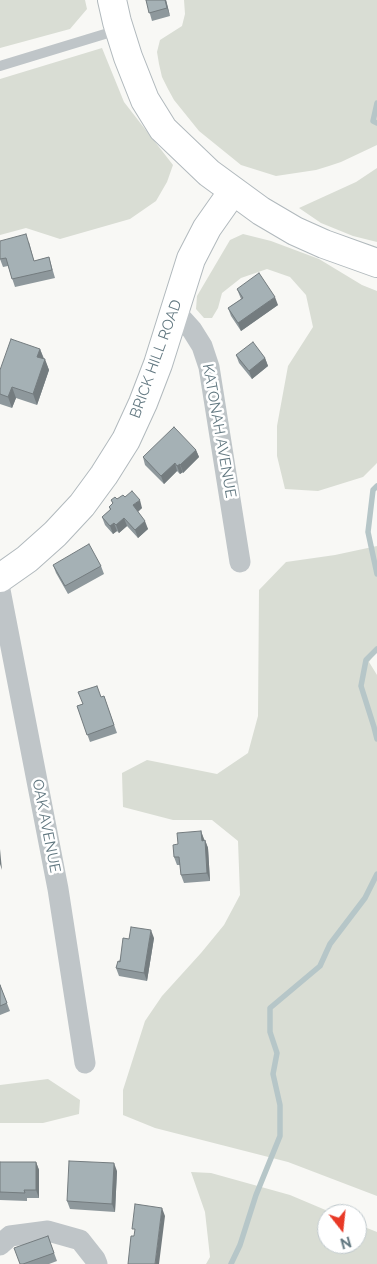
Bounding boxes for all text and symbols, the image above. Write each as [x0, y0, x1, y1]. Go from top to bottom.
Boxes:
street label: BRICK HILL ROAD [126, 297, 186, 421]
street label: KATONAH AVENUE [198, 362, 240, 500]
street label: OAK AVENUE [28, 778, 64, 874]
north arrow [317, 1204, 367, 1254]
text: N [339, 1233, 353, 1252]

